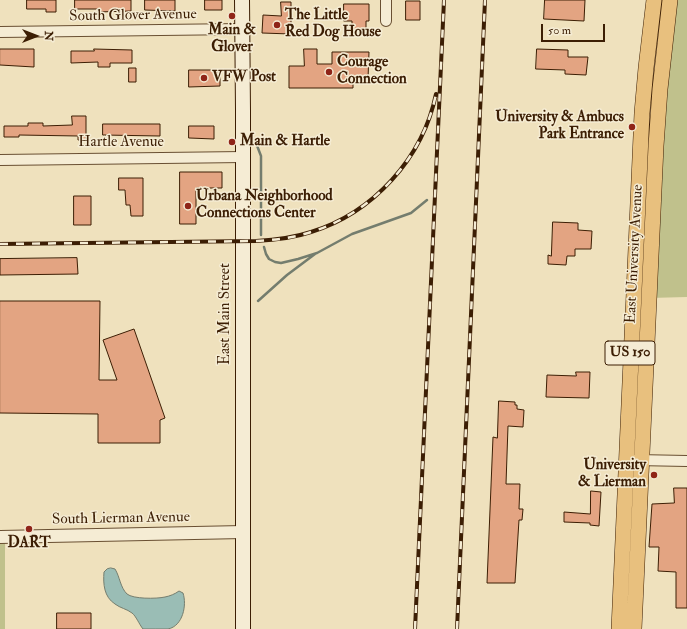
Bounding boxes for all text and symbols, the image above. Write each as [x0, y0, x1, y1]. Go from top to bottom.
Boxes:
street label: South Glover Avenue [69, 6, 197, 26]
place label: The Little Red Dog House [285, 7, 381, 42]
marker: Main & Glover [227, 11, 237, 21]
north arrow [16, 16, 56, 56]
scale bar [543, 16, 607, 42]
marker: The Little Red Dog House [272, 20, 282, 30]
place label: Main & Glover [208, 22, 256, 57]
text: 50 m [548, 23, 571, 38]
text: N [42, 31, 55, 41]
place label: Courage Connection [337, 54, 407, 89]
marker: Courage Connection [324, 67, 334, 77]
place label: VFW Post [212, 69, 276, 87]
marker: VFW Post [199, 73, 209, 83]
place label: University & Ambucs Park Entrance [495, 109, 624, 144]
marker: University & Ambucs Park Entrance [627, 122, 637, 132]
place label: Main & Hartle [240, 133, 330, 151]
street label: Hartle Avenue [78, 134, 164, 152]
marker: Main & Hartle [227, 137, 237, 147]
street label: East University Avenue [622, 184, 648, 324]
place label: Urbana Neighborhood Connections Center [196, 188, 333, 223]
marker: Urbana Neighborhood Connections Center [183, 201, 193, 211]
street label: East Main Street [217, 263, 235, 365]
road number: US 150 [605, 341, 655, 365]
place label: University & Lierman [578, 457, 646, 492]
marker: University & Lierman [649, 470, 659, 480]
street label: South Lierman Avenue [52, 509, 190, 529]
marker: DART [24, 524, 34, 534]
place label: DART [7, 535, 51, 553]

